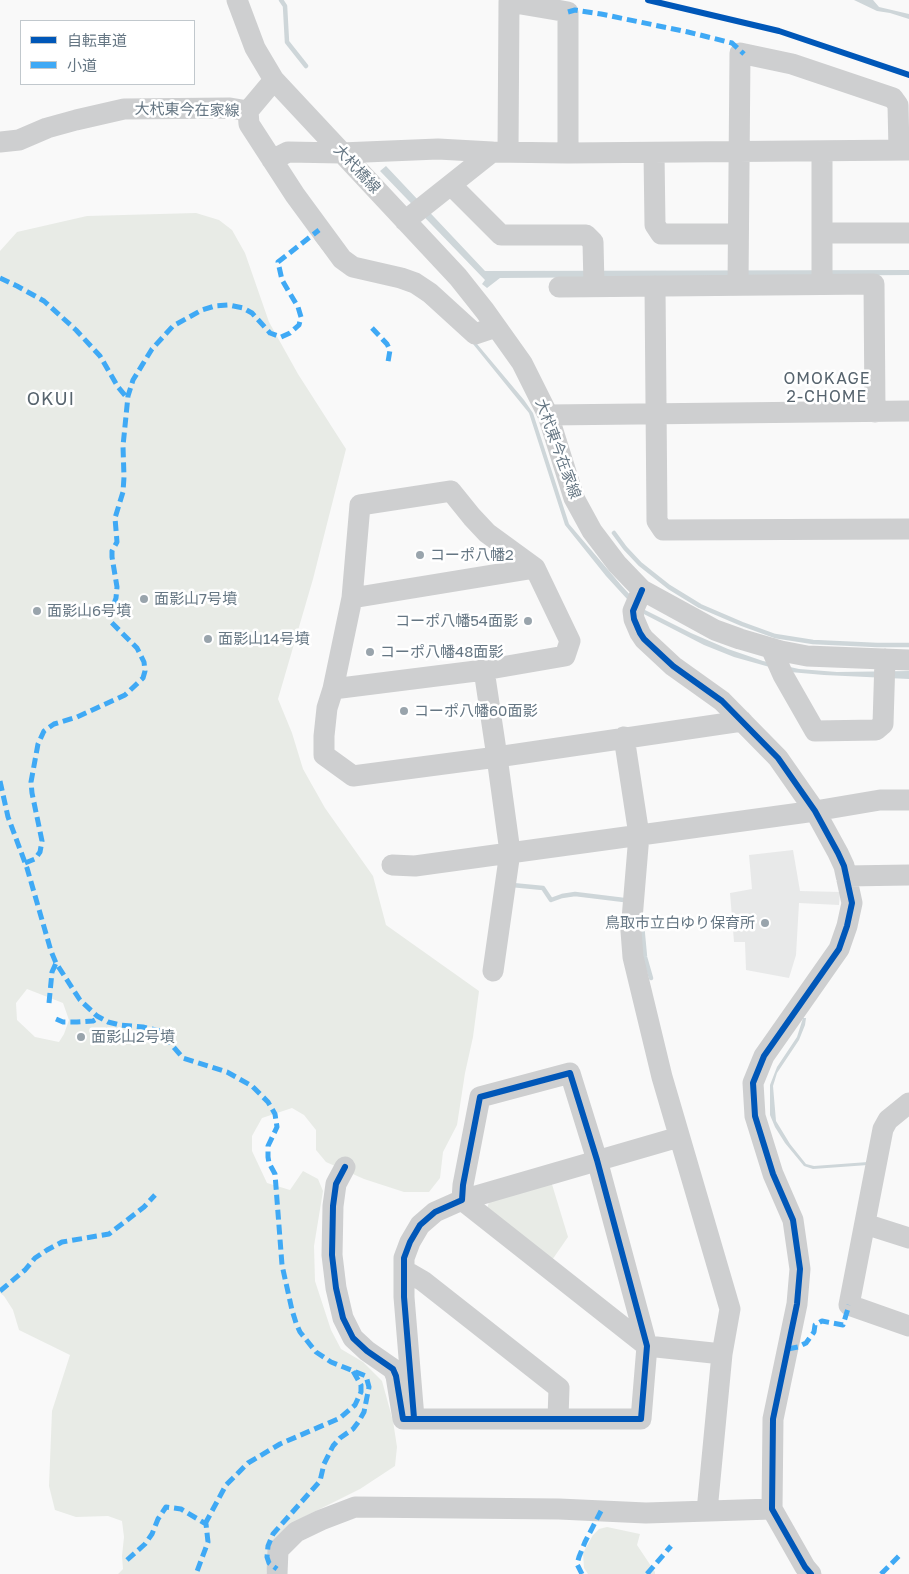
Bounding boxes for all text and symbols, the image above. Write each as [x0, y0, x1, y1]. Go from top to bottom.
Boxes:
legend [20, 20, 195, 85]
text: 自転車道 [67, 31, 127, 49]
text: 小道 [67, 56, 97, 74]
street label: 大杙東今在家線 [134, 100, 240, 120]
street label: 大杙橋線 [330, 141, 384, 197]
district label: OMOKAGE 2-CHOME [783, 369, 871, 407]
district label: OKUI [26, 388, 76, 410]
street label: 大杙東今在家線 [532, 397, 584, 501]
place label: コーポ八幡2 [430, 546, 514, 564]
marker: コーポ八幡2 [414, 549, 426, 561]
place label: 面影山7号墳 [154, 590, 237, 608]
marker: 面影山7号墳 [138, 593, 150, 605]
place label: 面影山6号墳 [47, 602, 131, 620]
marker: 面影山6号墳 [31, 605, 43, 617]
place label: コーポ八幡54面影 [395, 612, 518, 630]
marker: コーポ八幡54面影 [522, 615, 534, 627]
place label: 面影山14号墳 [218, 630, 309, 648]
marker: 面影山14号墳 [202, 633, 214, 645]
place label: コーポ八幡48面影 [380, 643, 503, 661]
marker: コーポ八幡48面影 [364, 646, 376, 658]
place label: コーポ八幡60面影 [414, 702, 537, 720]
marker: コーポ八幡60面影 [398, 705, 410, 717]
place label: 鳥取市立白ゆり保育所 [605, 914, 755, 932]
marker: 鳥取市立白ゆり保育所 [759, 917, 771, 929]
place label: 面影山2号墳 [91, 1028, 175, 1046]
marker: 面影山2号墳 [75, 1031, 87, 1043]

